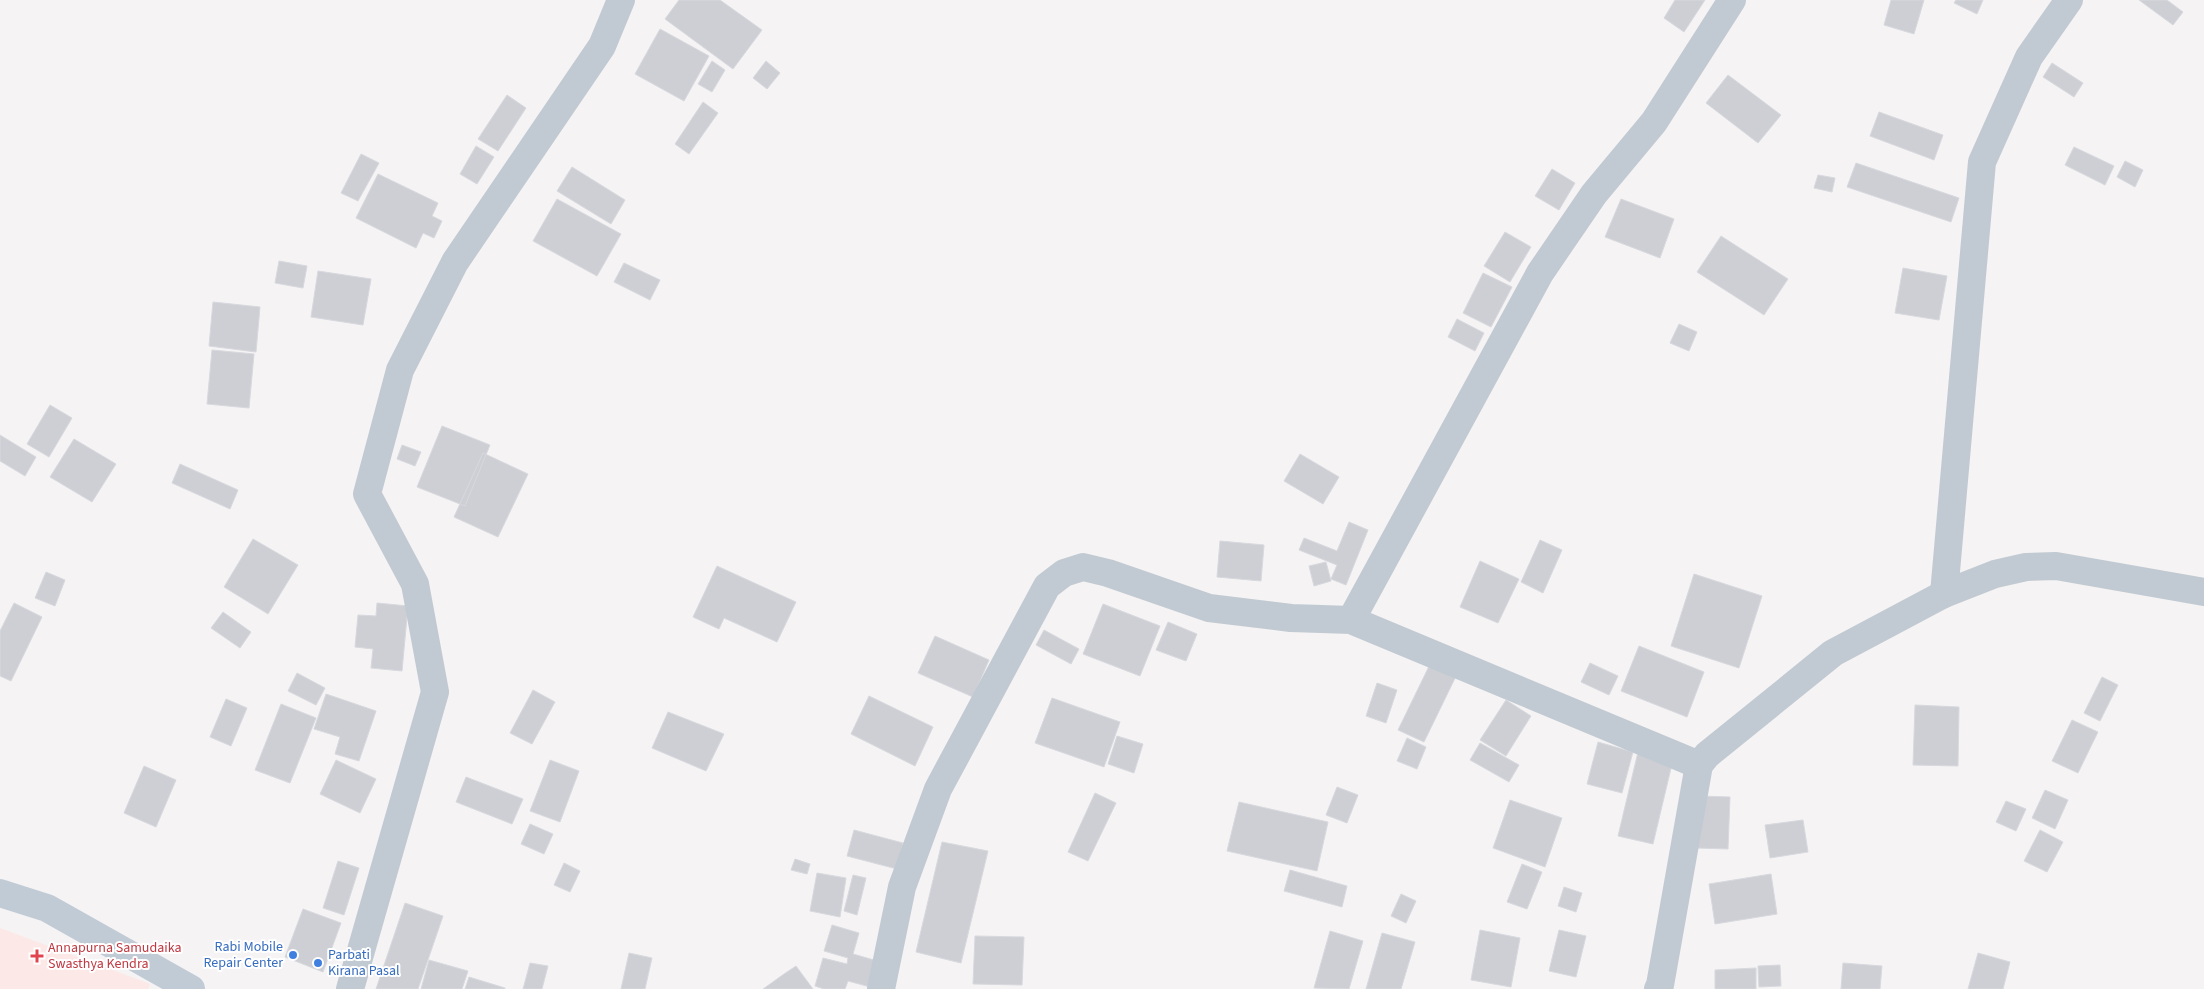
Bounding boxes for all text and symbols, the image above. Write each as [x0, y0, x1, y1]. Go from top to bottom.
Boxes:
place label: Rabi Mobile Repair Center [204, 937, 283, 973]
place label: Annapurna Samudaika Swasthya Kendra [48, 938, 182, 974]
place label: Parbati Kirana Pasal [328, 945, 400, 981]
marker: Annapurna Samudaika Swasthya Kendra [30, 949, 44, 963]
marker: Rabi Mobile Repair Center [287, 949, 299, 961]
marker: Parbati Kirana Pasal [312, 957, 324, 969]

